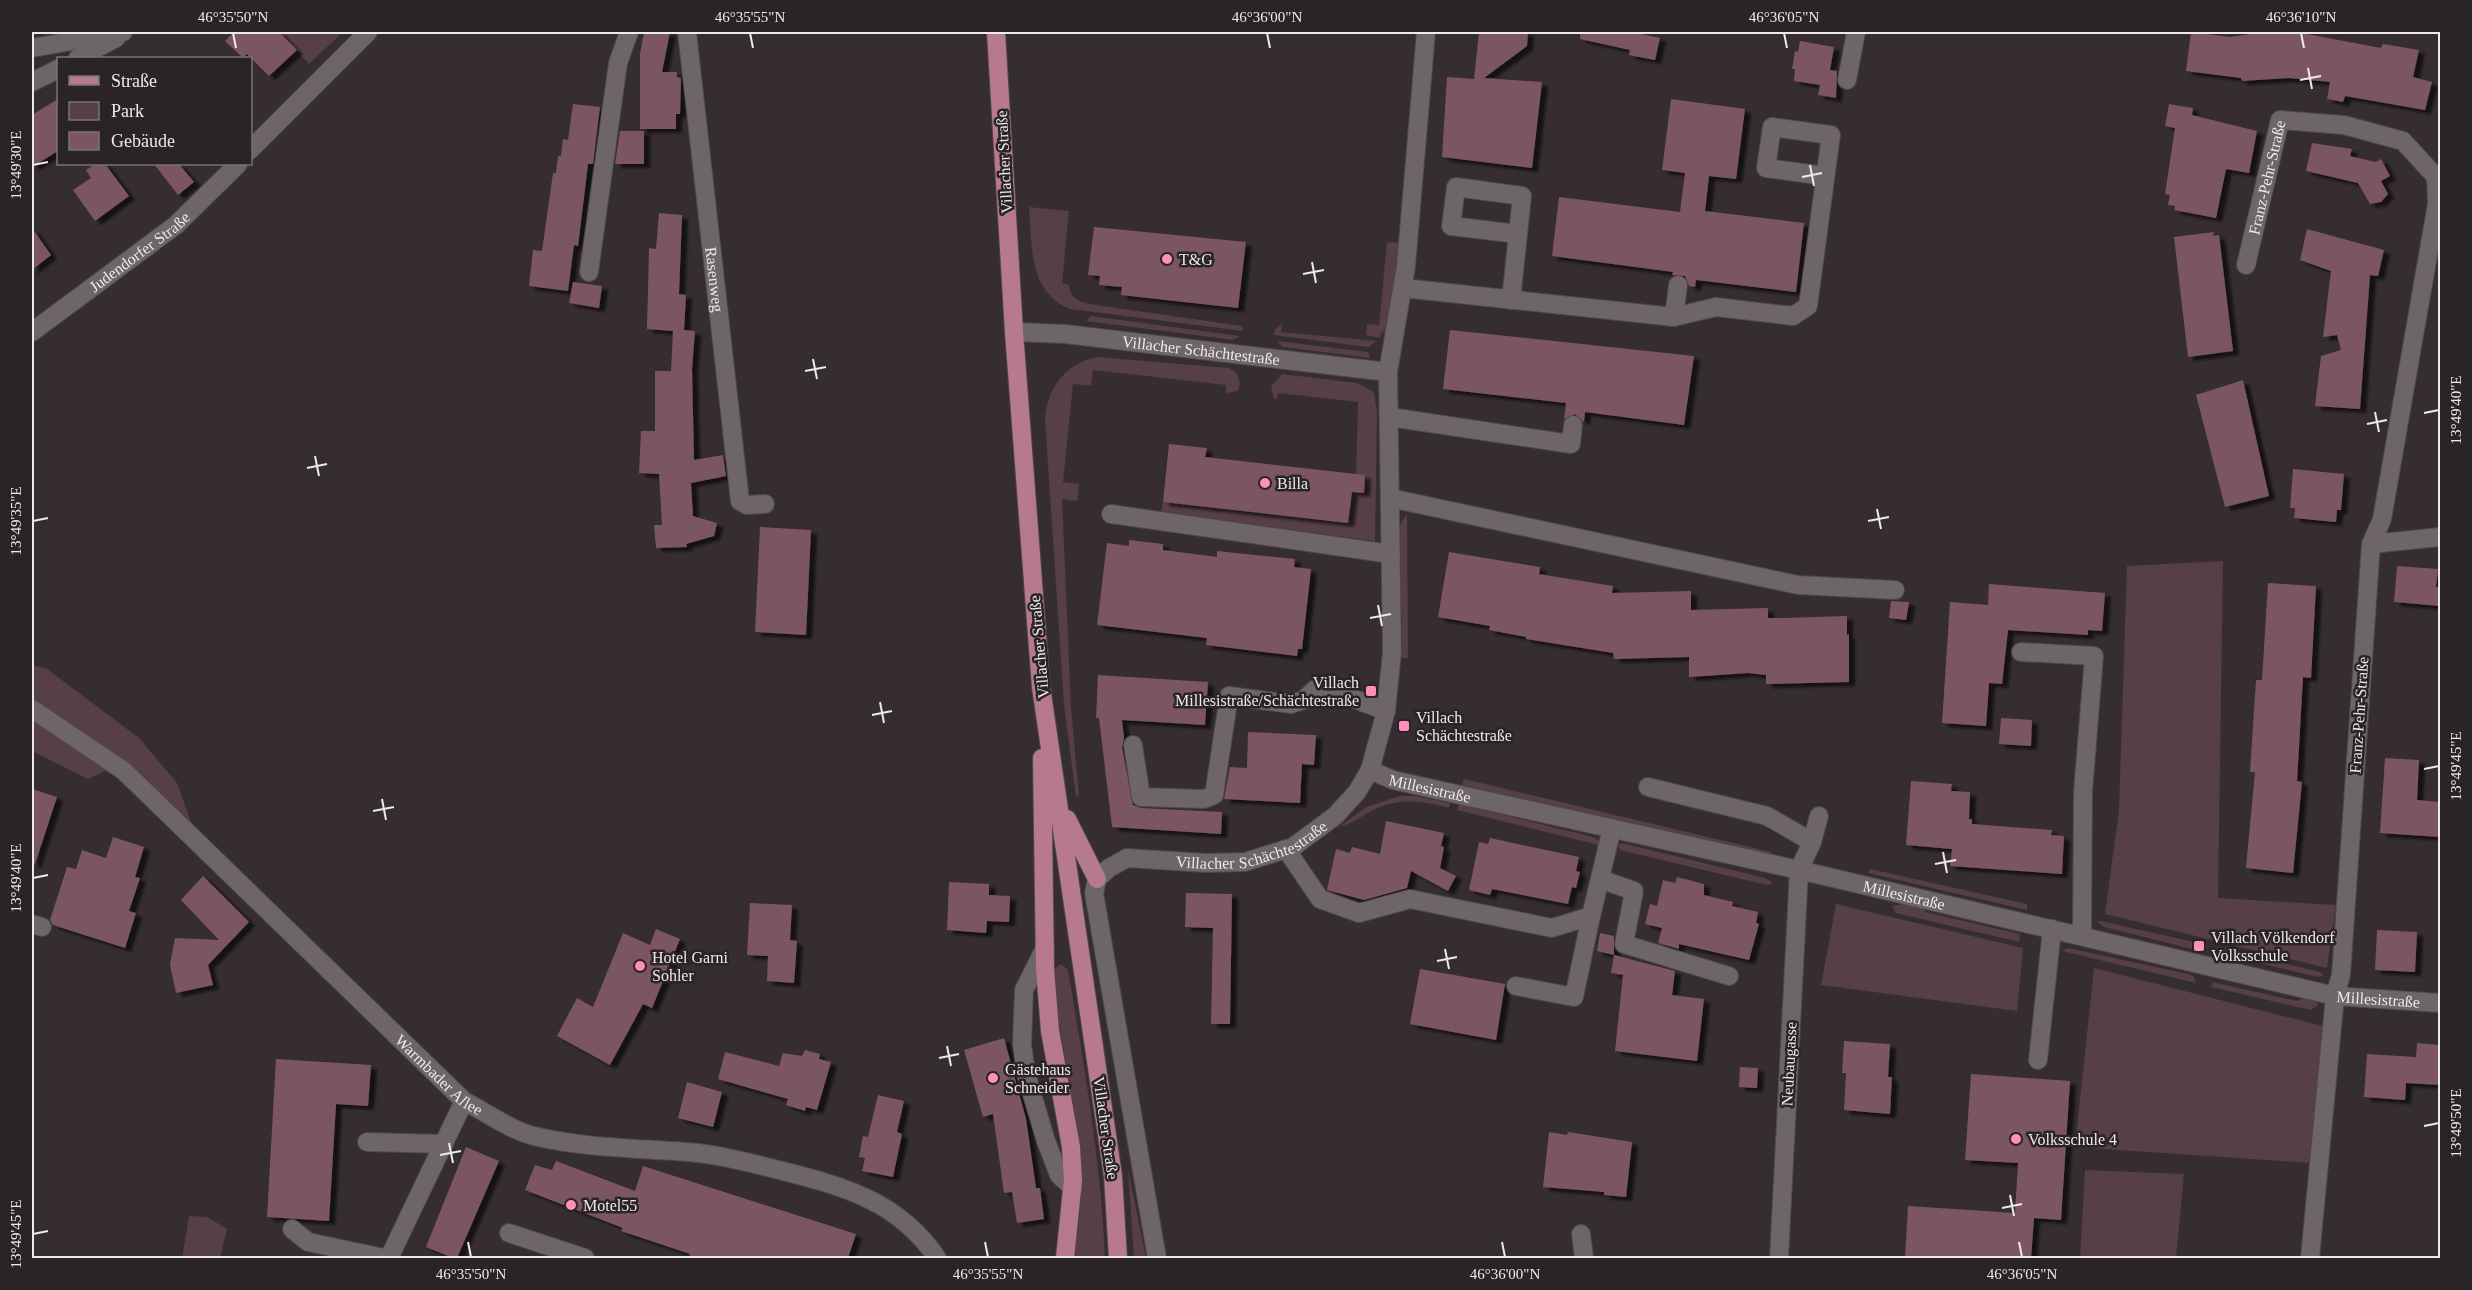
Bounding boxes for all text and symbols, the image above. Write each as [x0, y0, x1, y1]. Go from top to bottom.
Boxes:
text: 46°35'50"N [198, 9, 268, 25]
text: 46°35'55"N [715, 9, 785, 25]
text: 46°36'00"N [1232, 9, 1302, 25]
text: 46°36'05"N [1749, 9, 1819, 25]
text: 46°36'10"N [2266, 9, 2336, 25]
legend [57, 57, 252, 165]
text: Straße [111, 71, 157, 91]
text: Park [111, 101, 144, 121]
street label: Villacher Straße [993, 110, 1015, 214]
street label: Franz-Pehr-Straße [2245, 118, 2288, 236]
text: 13°49'30"E [8, 131, 24, 200]
text: Gebäude [111, 131, 175, 151]
street label: Judendorfer Straße [86, 208, 193, 295]
street label: Rasenweg [703, 246, 727, 313]
place label: T&G [1179, 251, 1213, 268]
marker: T&G [1160, 252, 1174, 266]
street label: Villacher Schächtestraße [1121, 332, 1281, 368]
text: 13°49'40"E [2448, 376, 2464, 445]
place label: Billa [1277, 475, 1308, 492]
marker: Billa [1258, 476, 1272, 490]
text: 13°49'35"E [8, 487, 24, 556]
street label: Villacher Straße [1026, 595, 1052, 699]
street label: Franz-Pehr-Straße [2346, 656, 2372, 774]
place label: Villach Millesistraße/Schächtestraße [1175, 674, 1359, 709]
marker: Villach Millesistraße/Schächtestraße [1364, 684, 1378, 698]
place label: Villach Schächtestraße [1416, 709, 1512, 744]
marker: Villach Schächtestraße [1397, 719, 1411, 733]
text: 13°49'45"E [2448, 732, 2464, 801]
street label: Millesistraße [1387, 771, 1473, 806]
street label: Villacher Schächtestraße [1175, 817, 1330, 872]
text: 13°49'40"E [8, 844, 24, 913]
street label: Millesistraße [1862, 877, 1947, 913]
place label: Villach Völkendorf Volksschule [2211, 929, 2335, 964]
marker: Villach Völkendorf Volksschule [2192, 939, 2206, 953]
place label: Hotel Garni Sohler [652, 949, 729, 984]
marker: Hotel Garni Sohler [633, 959, 647, 973]
street label: Millesistraße [2336, 988, 2421, 1010]
street label: Neubaugasse [1778, 1021, 1801, 1107]
street label: Warmbader Allee [392, 1031, 486, 1118]
place label: Gästehaus Schneider [1005, 1061, 1071, 1096]
marker: Gästehaus Schneider [986, 1071, 1000, 1085]
street label: Villacher Straße [1090, 1076, 1122, 1180]
text: 13°49'50"E [2448, 1089, 2464, 1158]
place label: Volksschule 4 [2028, 1131, 2117, 1148]
marker: Volksschule 4 [2009, 1132, 2023, 1146]
place label: Motel55 [583, 1197, 637, 1214]
marker: Motel55 [564, 1198, 578, 1212]
text: 13°49'45"E [8, 1200, 24, 1269]
text: 46°35'50"N [436, 1266, 506, 1282]
text: 46°35'55"N [953, 1266, 1023, 1282]
text: 46°36'00"N [1470, 1266, 1540, 1282]
text: 46°36'05"N [1987, 1266, 2057, 1282]

